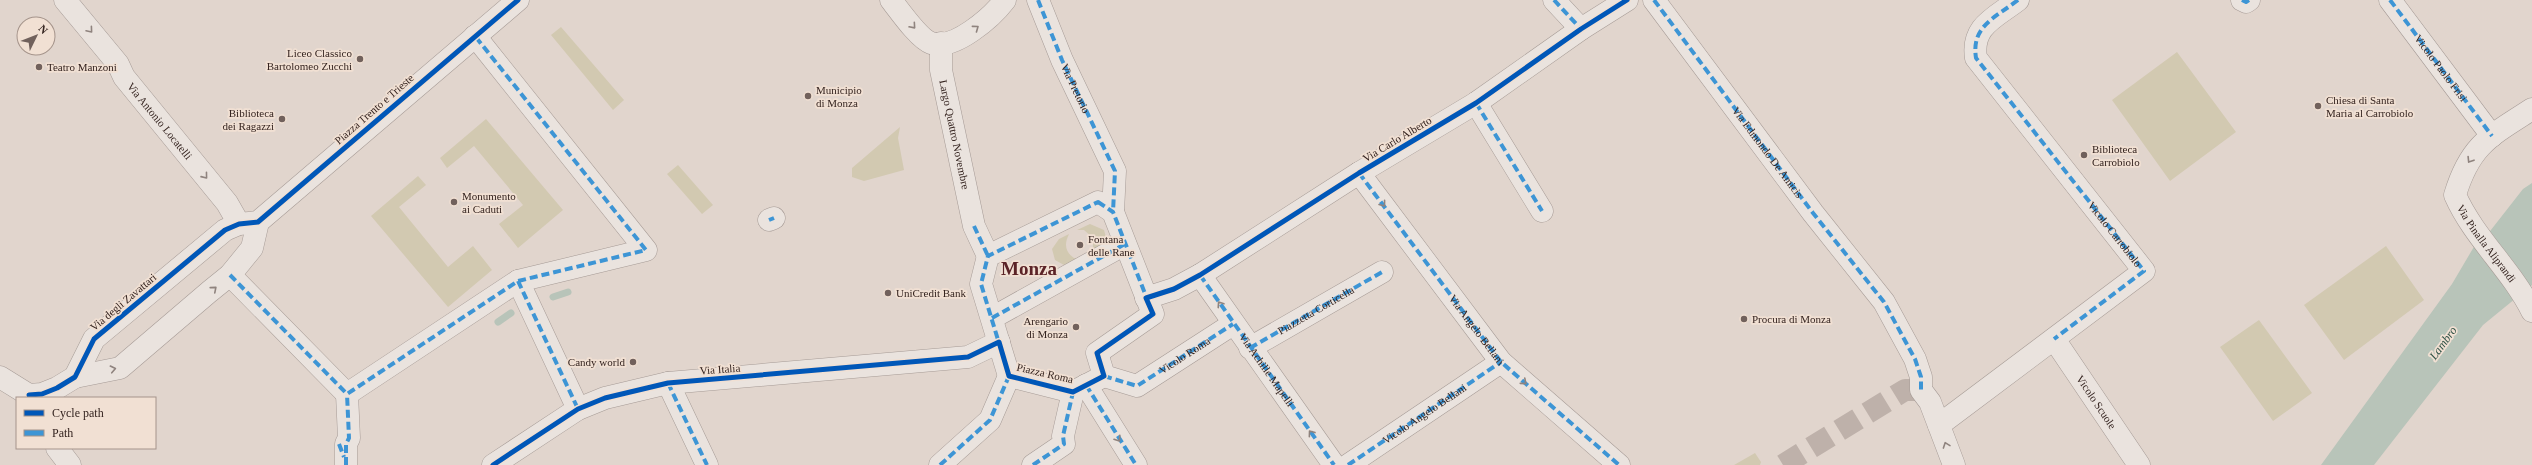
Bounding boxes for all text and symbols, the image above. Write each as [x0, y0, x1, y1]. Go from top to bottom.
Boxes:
north arrow [16, 16, 56, 56]
one-way arrow [909, 21, 916, 29]
text: N [36, 22, 50, 36]
one-way arrow [85, 25, 92, 33]
one-way arrow [972, 25, 979, 33]
street label: Vicolo Paolo Frisi [2412, 32, 2470, 104]
place label: Liceo Classico Bartolomeo Zucchi [267, 47, 352, 72]
marker: Liceo Classico Bartolomeo Zucchi [355, 54, 365, 64]
place label: Teatro Manzoni [47, 61, 117, 73]
marker: Teatro Manzoni [34, 62, 44, 72]
street label: Via Pretorio [1059, 62, 1093, 115]
street label: Piazza Trento e Trieste [332, 71, 416, 147]
street label: Largo Quattro Novembre [937, 79, 972, 191]
street label: Via Antonio Locatelli [125, 80, 195, 162]
place label: Municipio di Monza [816, 84, 862, 109]
marker: Municipio di Monza [803, 91, 813, 101]
place label: Chiesa di Santa Maria al Carrobiolo [2326, 94, 2414, 119]
marker: Chiesa di Santa Maria al Carrobiolo [2313, 101, 2323, 111]
street label: Via Edmondo De Amicis [1730, 104, 1805, 200]
place label: Biblioteca dei Ragazzi [222, 107, 274, 132]
street label: Via Carlo Alberto [1360, 113, 1434, 164]
marker: Biblioteca dei Ragazzi [277, 114, 287, 124]
place label: Biblioteca Carrobiolo [2092, 143, 2140, 168]
marker: Biblioteca Carrobiolo [2079, 150, 2089, 160]
one-way arrow [2467, 156, 2474, 163]
one-way arrow [200, 171, 207, 178]
place label: Monumento ai Caduti [462, 190, 516, 215]
marker: Monumento ai Caduti [449, 197, 459, 207]
street label: Vicolo Carrobiolo [2085, 199, 2145, 269]
one-way arrow [1378, 200, 1385, 207]
street label: Via Pinalla Aliprandi [2455, 202, 2518, 284]
place label: Fontana delle Rane [1088, 233, 1135, 258]
marker: Fontana delle Rane [1075, 240, 1085, 250]
district label: Monza [1001, 258, 1057, 279]
street label: Via degli Zavattari [88, 271, 158, 333]
street label: Piazzetta Corticella [1276, 283, 1356, 337]
one-way arrow [209, 286, 217, 293]
place label: UniCredit Bank [896, 287, 966, 299]
marker: UniCredit Bank [883, 288, 893, 298]
street label: Via Angelo Bellani [1447, 292, 1506, 368]
one-way arrow [1217, 301, 1225, 308]
place label: Procura di Monza [1752, 313, 1831, 325]
marker: Procura di Monza [1739, 314, 1749, 324]
place label: Arengario di Monza [1023, 315, 1068, 340]
marker: Arengario di Monza [1071, 322, 1081, 332]
water label: Lambro [2426, 324, 2460, 363]
street label: Via Achille Mapelli [1237, 331, 1297, 409]
street label: Vicolo Roma [1157, 334, 1212, 376]
place label: Candy world [568, 356, 625, 368]
marker: Candy world [628, 357, 638, 367]
street label: Piazza Roma [1016, 361, 1075, 385]
street label: Via Italia [699, 362, 741, 376]
one-way arrow [110, 366, 116, 374]
street label: Vicolo Scuole [2074, 373, 2119, 431]
one-way arrow [1520, 377, 1527, 384]
street label: Vicolo Angelo Bellani [1380, 381, 1468, 446]
legend [16, 397, 156, 449]
text: Cycle path [52, 406, 104, 420]
text: Path [52, 426, 73, 440]
one-way arrow [1309, 431, 1316, 438]
one-way arrow [1113, 435, 1121, 442]
one-way arrow [1943, 442, 1951, 449]

